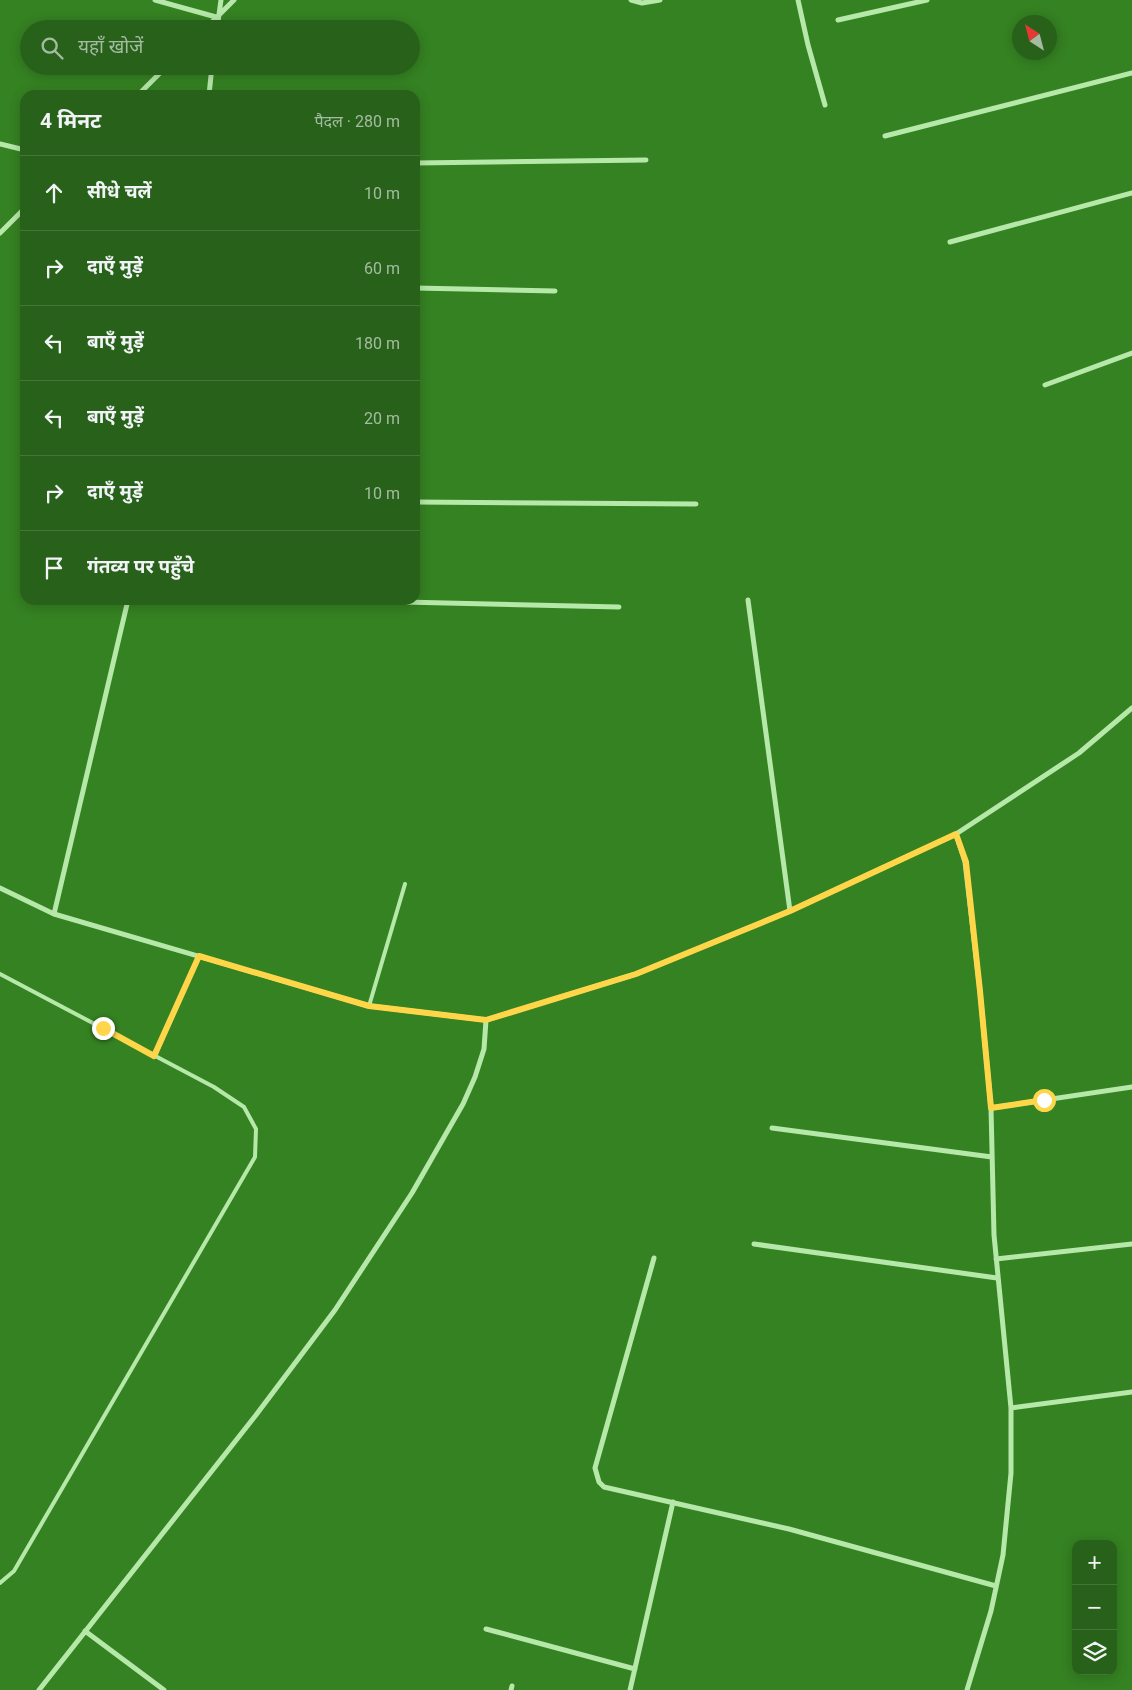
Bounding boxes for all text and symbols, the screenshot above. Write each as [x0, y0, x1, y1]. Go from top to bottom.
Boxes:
north arrow [1012, 15, 1057, 60]
search box [20, 20, 420, 75]
icon: search [38, 34, 66, 62]
text: यहाँ खोजें [78, 35, 143, 58]
text: 4 मिनट [40, 109, 101, 133]
text: पैदल · 280 m [314, 112, 400, 131]
icon: ahead [40, 179, 68, 207]
text: सीधे चलें [87, 180, 152, 203]
text: 10 m [364, 184, 400, 203]
icon: right [40, 254, 68, 282]
text: दाएँ मुड़ें [87, 255, 143, 278]
text: 60 m [364, 259, 400, 278]
icon: left [40, 329, 68, 357]
text: बाएँ मुड़ें [87, 330, 144, 353]
text: 180 m [355, 334, 400, 353]
icon: left [40, 404, 68, 432]
text: बाएँ मुड़ें [87, 405, 144, 428]
text: 20 m [364, 409, 400, 428]
icon: right [40, 479, 68, 507]
text: दाएँ मुड़ें [87, 480, 143, 503]
text: 10 m [364, 484, 400, 503]
icon: arrive [40, 554, 68, 582]
text: गंतव्य पर पहुँचे [87, 555, 194, 578]
route end [92, 1017, 115, 1040]
route start [1033, 1089, 1056, 1112]
map controls [1072, 1540, 1117, 1675]
button: + [1072, 1540, 1117, 1585]
button: − [1072, 1585, 1117, 1630]
button: layers [1072, 1630, 1117, 1675]

